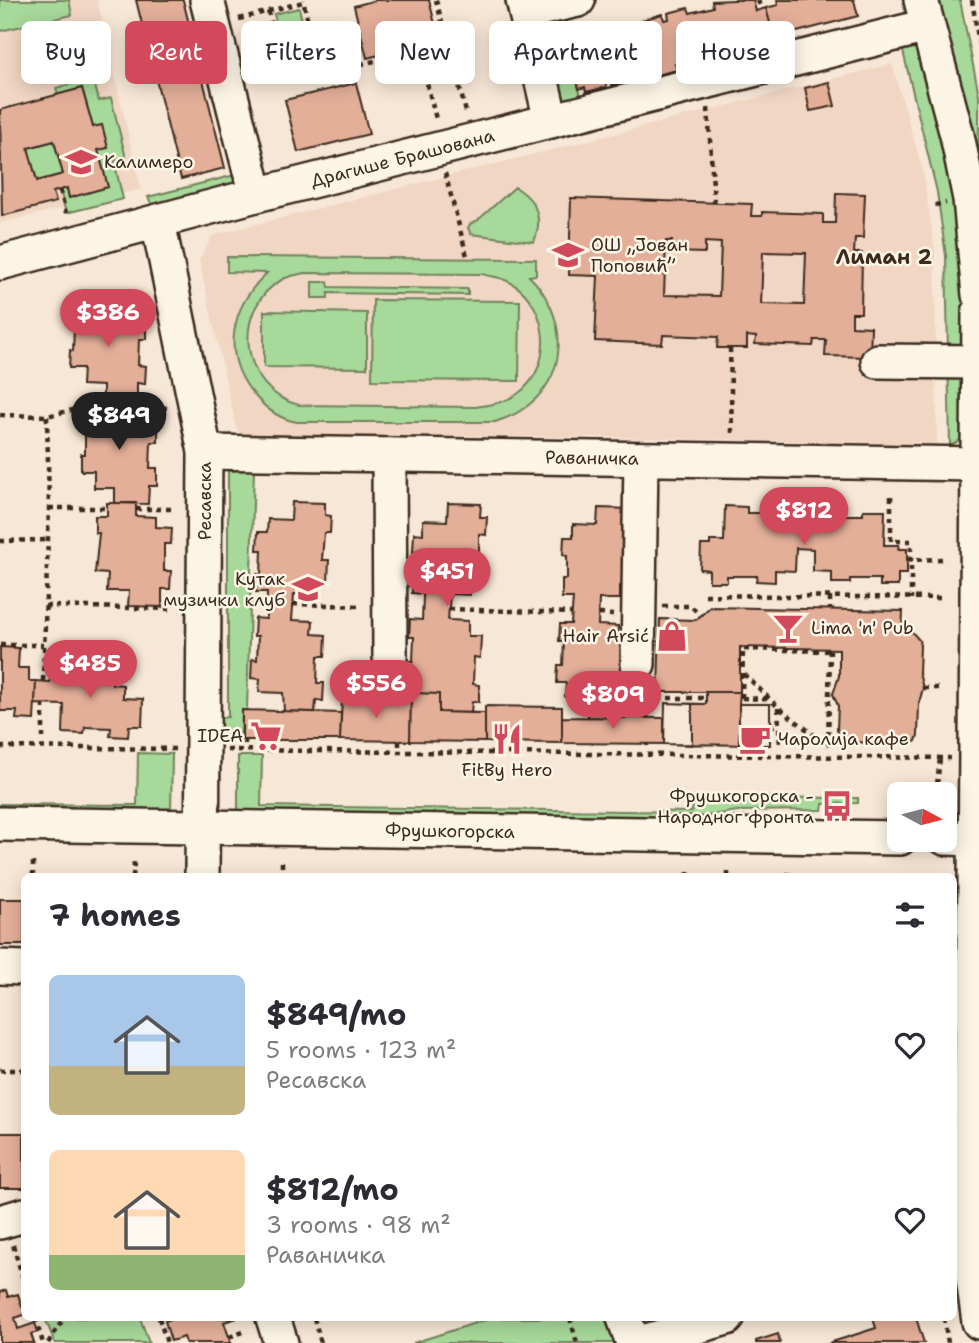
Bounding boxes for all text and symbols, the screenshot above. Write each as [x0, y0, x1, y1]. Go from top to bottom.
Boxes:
chip: Buy [21, 21, 111, 84]
chip: Rent [125, 21, 227, 84]
chip: Filters [241, 21, 361, 84]
chip: New [375, 21, 475, 84]
chip: Apartment [489, 21, 662, 84]
chip: House [676, 21, 795, 84]
street label: Драгише Брашована [308, 123, 497, 193]
school or university icon: Калимеро [64, 145, 98, 179]
place label: Калимеро [104, 150, 193, 174]
place label: ОШ „Јован Поповић” [591, 233, 688, 278]
school or university icon: ОШ „Јован Поповић” [551, 238, 585, 272]
district label: Лиман 2 [836, 243, 933, 271]
pin: $386 [67, 290, 149, 349]
text: $386 [76, 297, 140, 327]
pin: $849 [78, 392, 160, 452]
text: $849 [87, 400, 151, 430]
street label: Раваничка [545, 445, 639, 471]
street label: Ресавска [193, 462, 217, 540]
pin: $812 [763, 488, 845, 547]
text: $812 [775, 495, 833, 525]
pin: $451 [406, 548, 488, 608]
text: $451 [420, 556, 474, 586]
place label: Кутак музички клуб [163, 567, 285, 612]
school or university icon: Кутак музички клуб [291, 572, 325, 606]
bar icon: Lima 'n' Pub [771, 611, 805, 645]
place label: Lima 'n' Pub [811, 616, 914, 640]
shop icon: Hair Arsić [655, 619, 689, 653]
place label: Hair Arsić [563, 624, 649, 648]
pin: $485 [49, 640, 131, 700]
text: $485 [59, 648, 121, 678]
pin: $556 [335, 660, 417, 720]
text: $556 [346, 668, 406, 698]
pin: $809 [572, 672, 654, 731]
text: $809 [581, 679, 645, 709]
supermarket icon: IDEA [249, 719, 283, 753]
restaurant icon: FitBy Hero [490, 722, 524, 756]
cafe icon: Чаролија кафе [738, 722, 772, 756]
place label: IDEA [197, 724, 243, 748]
place label: Чаролија кафе [778, 727, 909, 751]
place label: FitBy Hero [462, 758, 552, 782]
north arrow [887, 782, 957, 852]
map controls [887, 782, 957, 852]
place label: Фрушкогорска - Народног фронта [657, 784, 814, 829]
bus stop icon: Фрушкогорска - Народног фронта [820, 789, 854, 823]
street label: Фрушкогорска [385, 818, 515, 844]
text: 7 homes [49, 895, 181, 936]
icon: filters [891, 896, 929, 934]
text: $849/mo [266, 994, 406, 1035]
icon: home [105, 1003, 189, 1087]
icon: heart [891, 1026, 929, 1064]
text: 5 rooms · 123 m² [266, 1035, 456, 1065]
text: Ресавска [266, 1065, 366, 1095]
text: $812/mo [266, 1169, 399, 1210]
icon: home [105, 1178, 189, 1262]
icon: heart [891, 1201, 929, 1239]
text: 3 rooms · 98 m² [266, 1210, 451, 1240]
text: Раваничка [266, 1240, 385, 1270]

